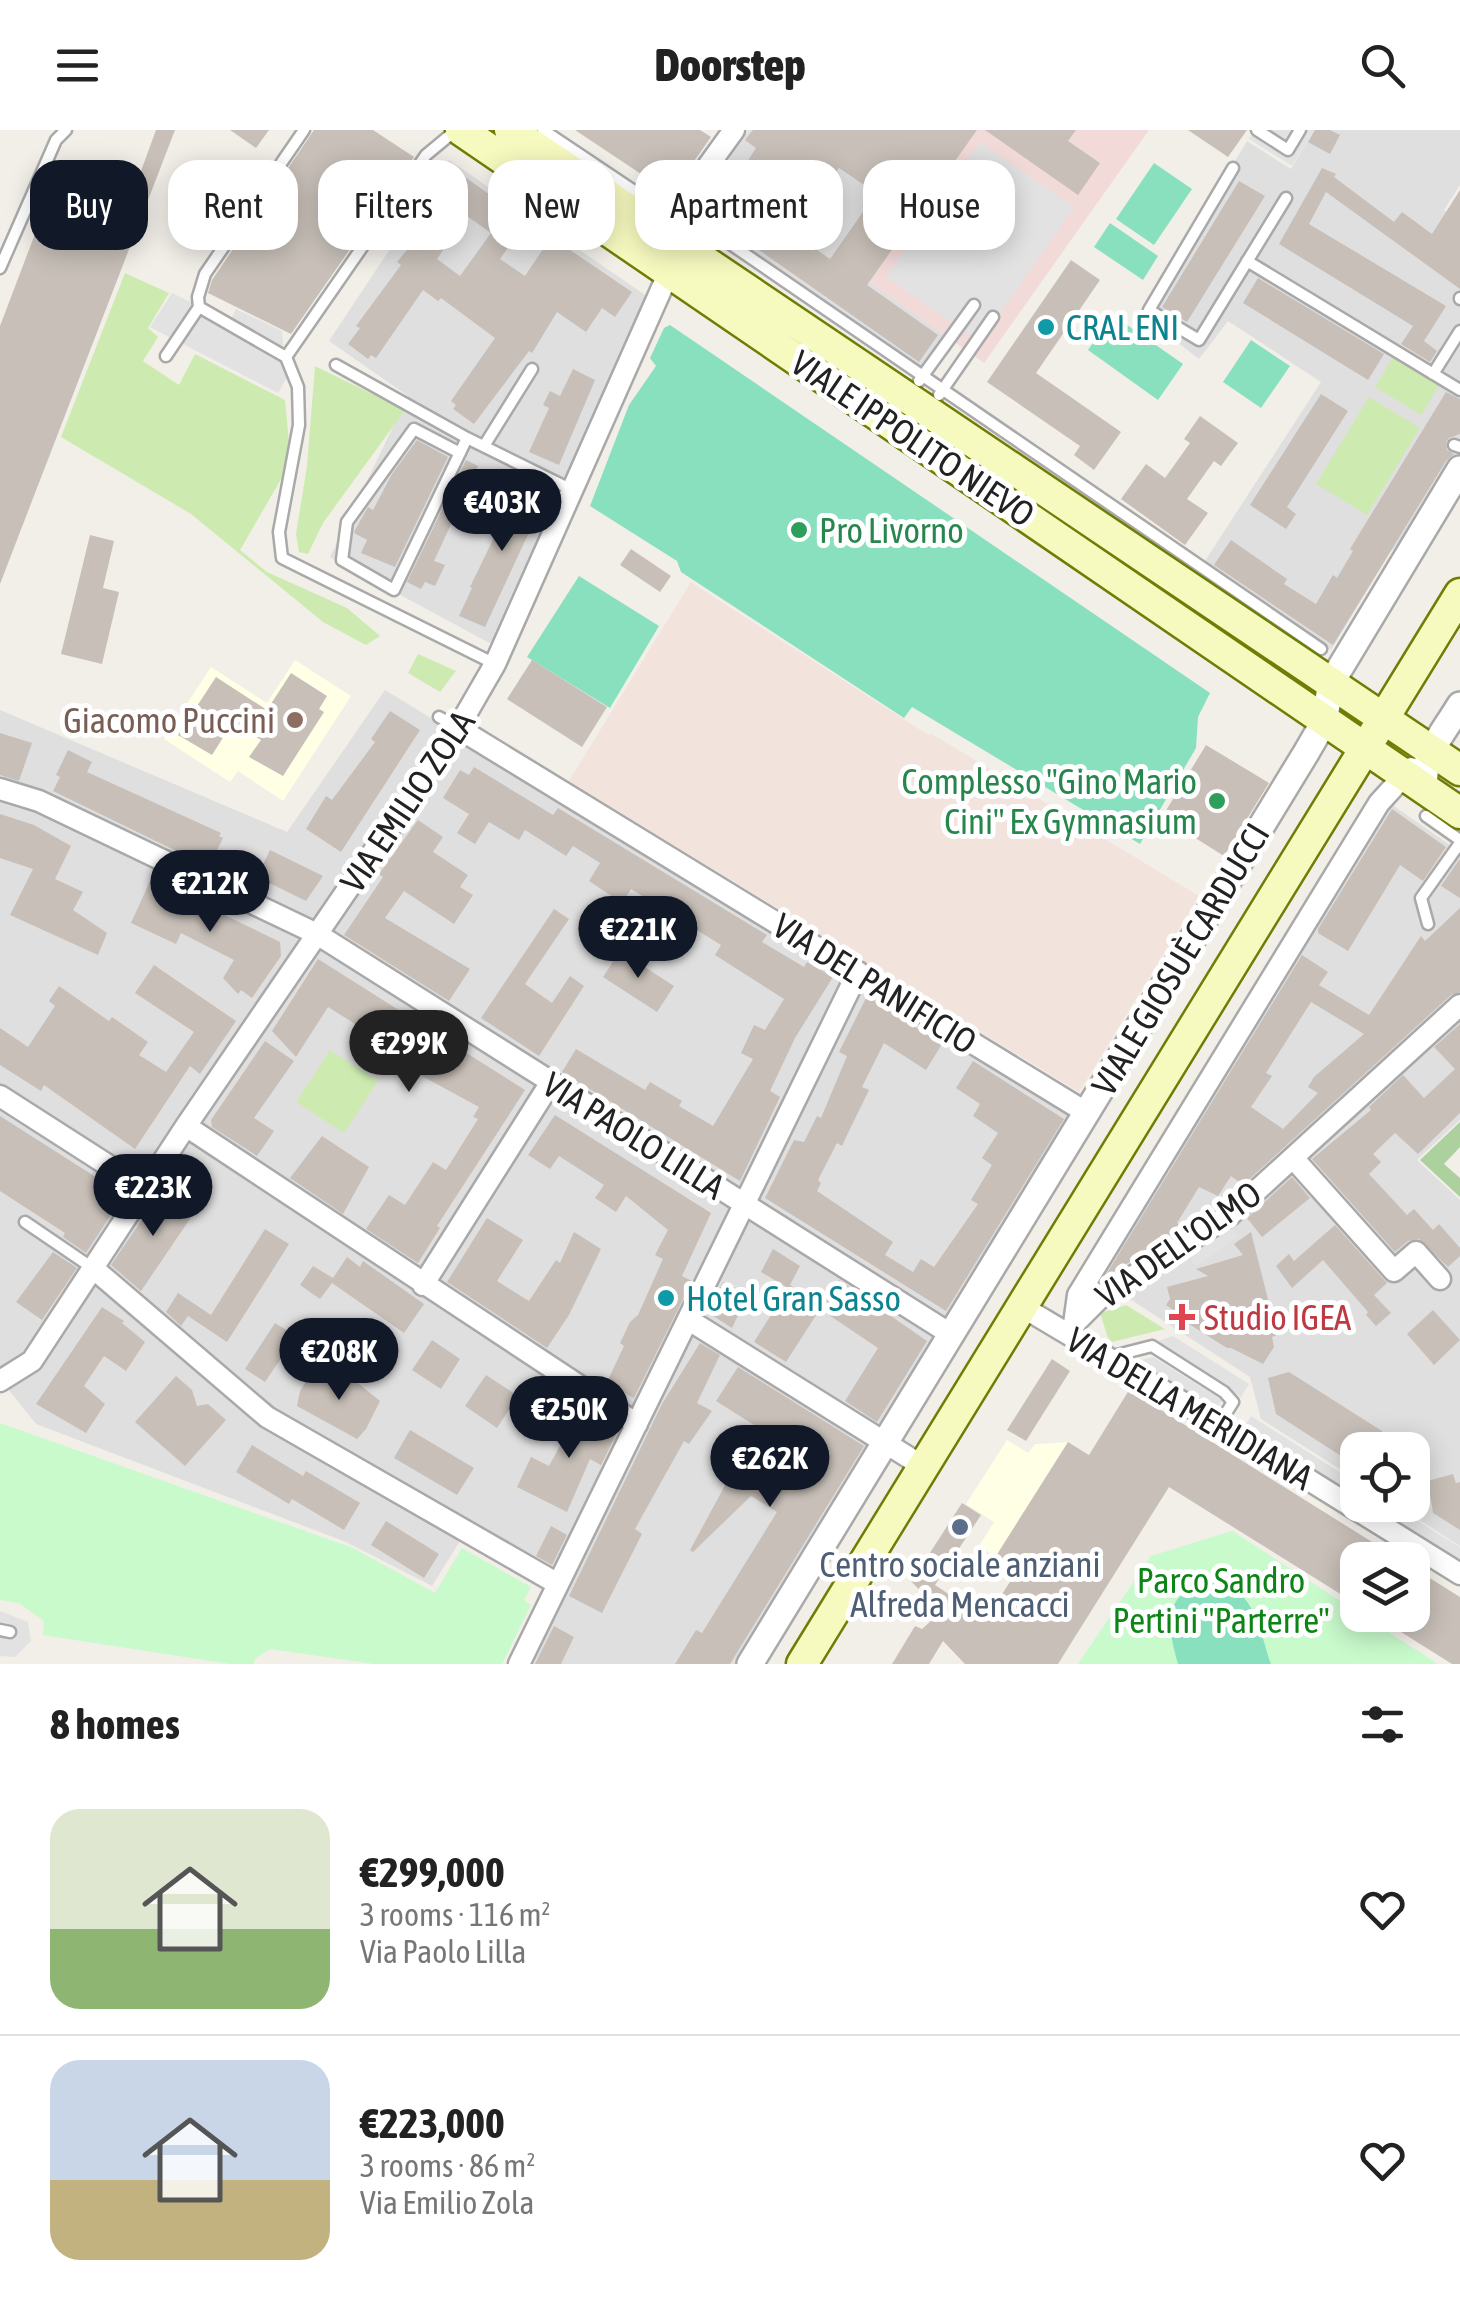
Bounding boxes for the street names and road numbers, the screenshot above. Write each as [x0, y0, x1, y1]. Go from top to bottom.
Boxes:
street label: VIALE IPPOLITO NIEVO [784, 342, 1042, 534]
street label: VIA EMILIO ZOLA [332, 702, 483, 899]
street label: VIALE GIOSUÈ CARDUCCI [1083, 816, 1277, 1102]
street label: VIA DEL PANIFICIO [766, 905, 984, 1061]
street label: VIA PAOLO LILLA [536, 1063, 733, 1207]
street label: VIA DELL'OLMO [1088, 1173, 1268, 1315]
street label: VIA DELLA MERIDIANA [1060, 1319, 1321, 1498]

